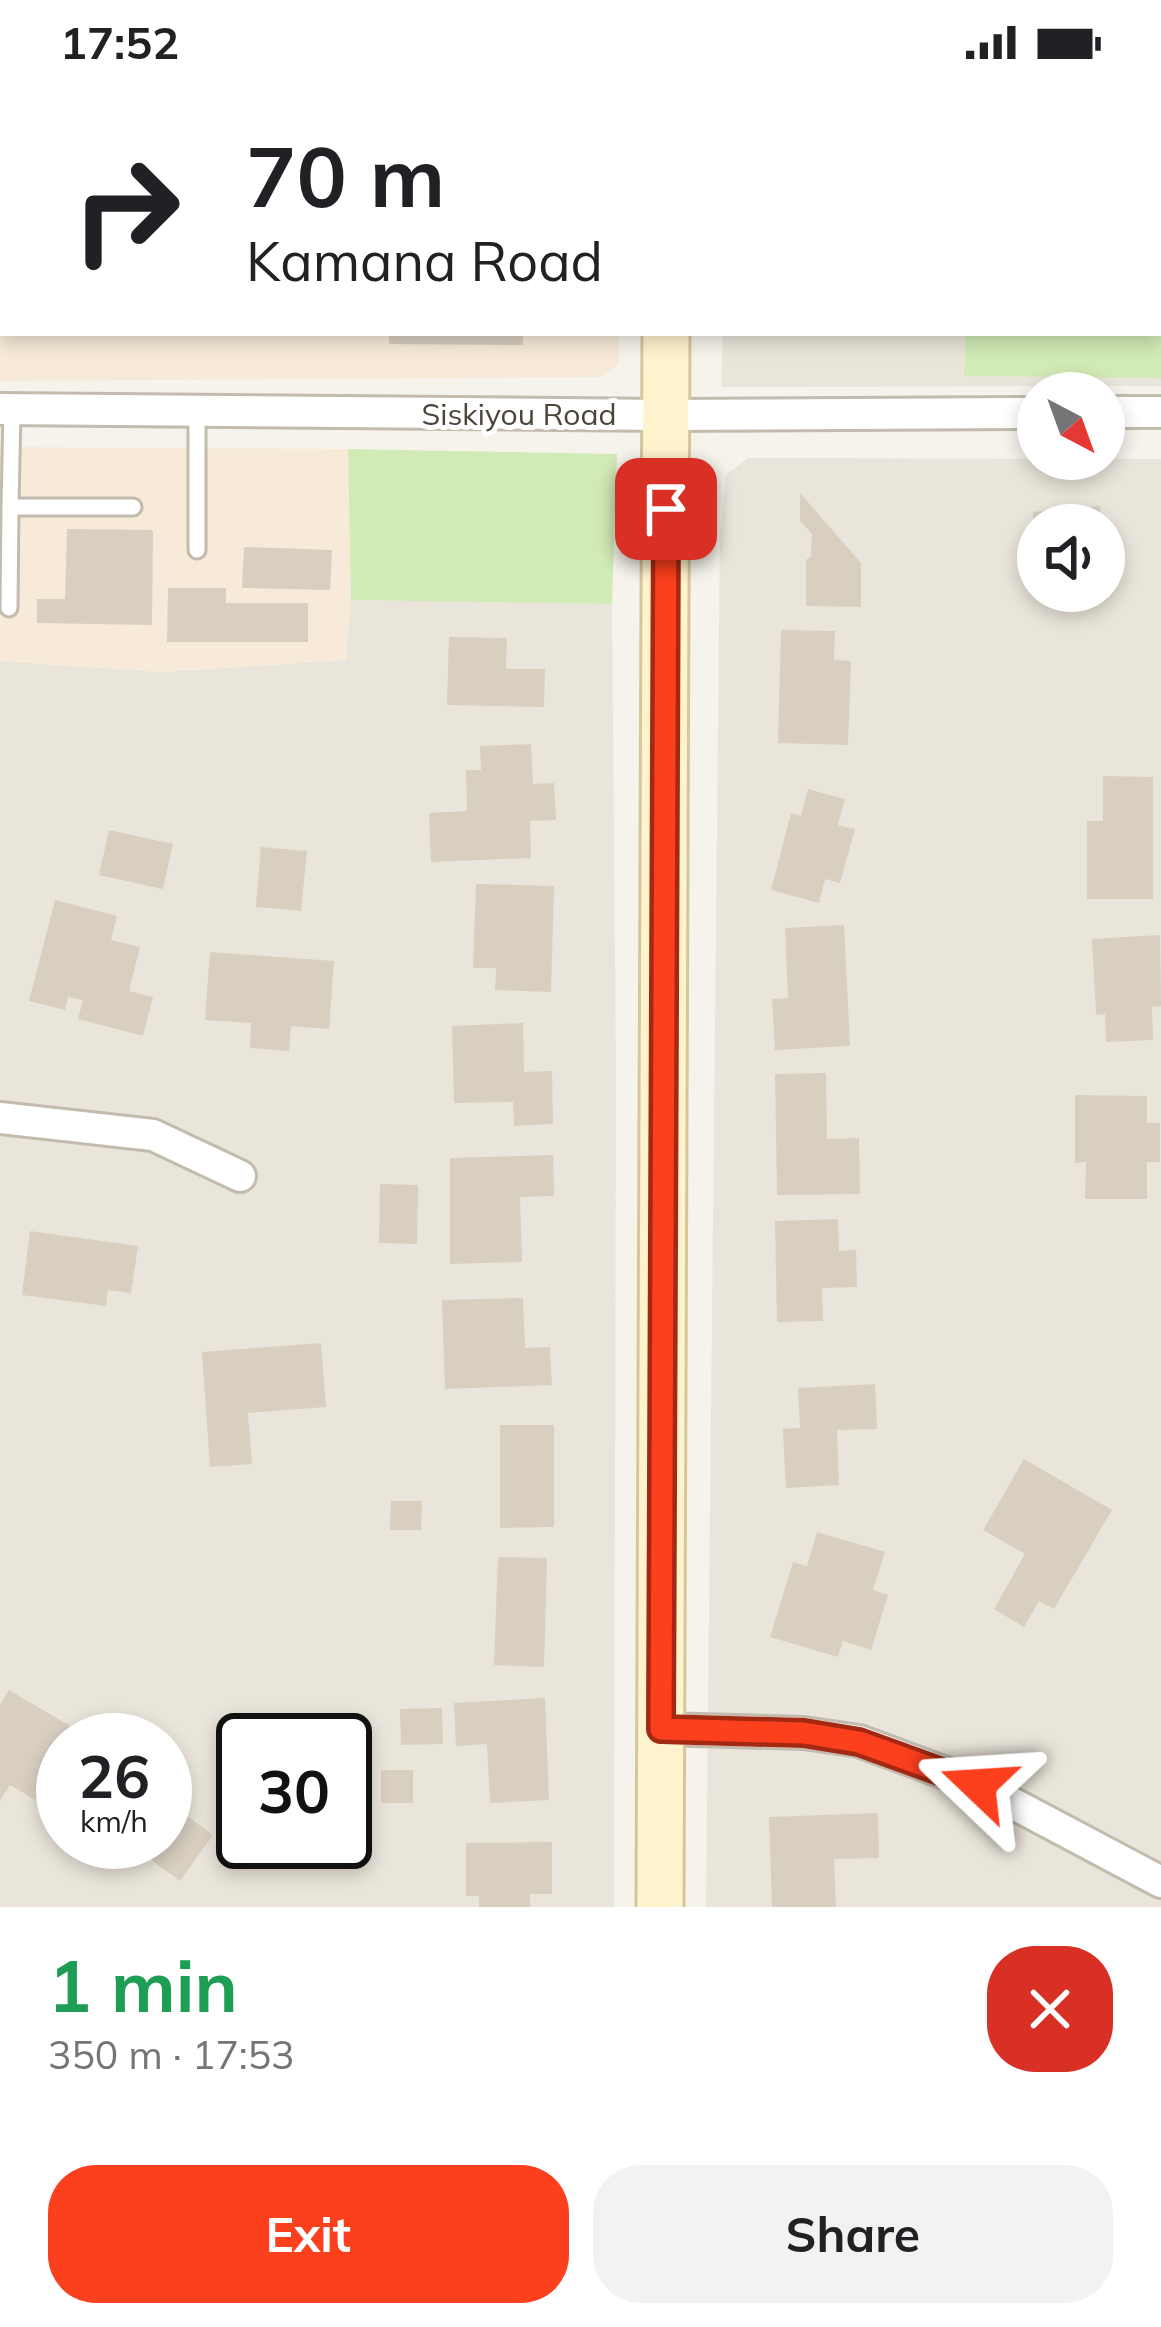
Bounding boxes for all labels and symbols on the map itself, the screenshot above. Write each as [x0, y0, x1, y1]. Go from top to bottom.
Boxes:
north arrow [1017, 372, 1125, 480]
street label: Siskiyou Road [422, 395, 616, 433]
pin [615, 458, 717, 560]
speed limit sign: 30 [216, 1713, 372, 1869]
position arrow [915, 1722, 1041, 1848]

